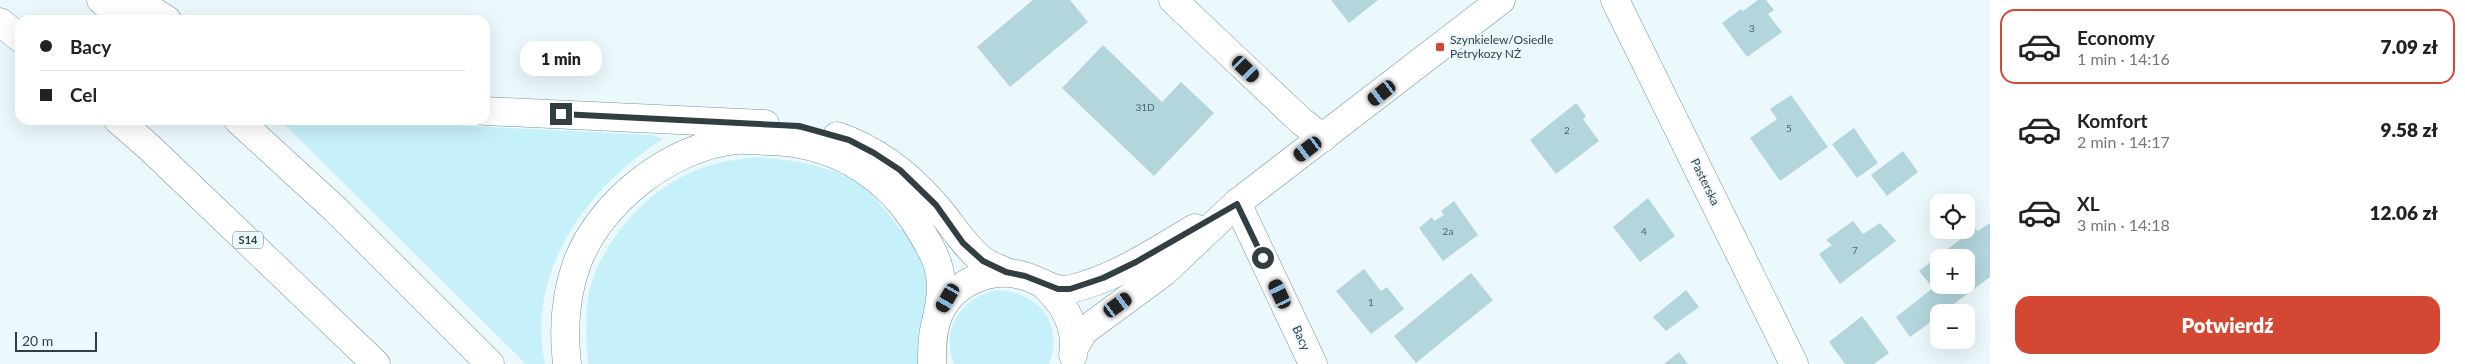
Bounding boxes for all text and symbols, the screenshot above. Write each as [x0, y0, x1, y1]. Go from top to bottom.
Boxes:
house number: 3 [1749, 22, 1755, 34]
icon: car [2017, 24, 2062, 69]
text: Economy [2077, 26, 2155, 49]
place label: Szynkielew/Osiedle Petrykozy NŻ [1450, 32, 1553, 61]
text: Bacy [70, 35, 111, 58]
text: 7.09 zł [2381, 35, 2438, 58]
marker: Szynkielew/Osiedle Petrykozy NŻ [1434, 41, 1446, 53]
callout: 1 min [520, 42, 602, 76]
text: 1 min [541, 49, 581, 68]
text: 1 min · 14:16 [2077, 49, 2170, 68]
car [1230, 53, 1262, 85]
car [1365, 78, 1398, 108]
text: Cel [70, 83, 97, 106]
house number: 31D [1135, 101, 1155, 113]
route end [550, 103, 572, 125]
icon: car [2017, 107, 2062, 152]
text: Komfort [2077, 109, 2148, 132]
text: 9.58 zł [2381, 118, 2438, 141]
house number: 5 [1786, 122, 1792, 134]
house number: 2 [1564, 124, 1570, 136]
text: 2 min · 14:17 [2077, 132, 2170, 151]
car [1291, 134, 1324, 164]
street label: Pasterska [1688, 156, 1723, 208]
icon: car [2017, 190, 2062, 235]
text: XL [2077, 192, 2100, 215]
map controls [1930, 194, 1975, 349]
button: locate [1930, 194, 1975, 239]
text: 12.06 zł [2370, 201, 2438, 224]
text: 3 min · 14:18 [2077, 215, 2170, 234]
house number: 2a [1443, 225, 1453, 237]
house number: 4 [1641, 225, 1647, 237]
road number: S14 [233, 232, 263, 248]
house number: 7 [1852, 244, 1858, 256]
route start [1252, 247, 1274, 269]
button: + [1930, 249, 1975, 294]
car [1266, 277, 1293, 311]
car [934, 281, 961, 315]
car [1101, 290, 1134, 320]
house number: 1 [1368, 296, 1374, 308]
button: Potwierdź [2015, 296, 2440, 354]
button: − [1930, 304, 1975, 349]
street label: Bacy [1289, 323, 1314, 353]
scale bar [15, 329, 98, 352]
text: 20 m [22, 332, 53, 349]

